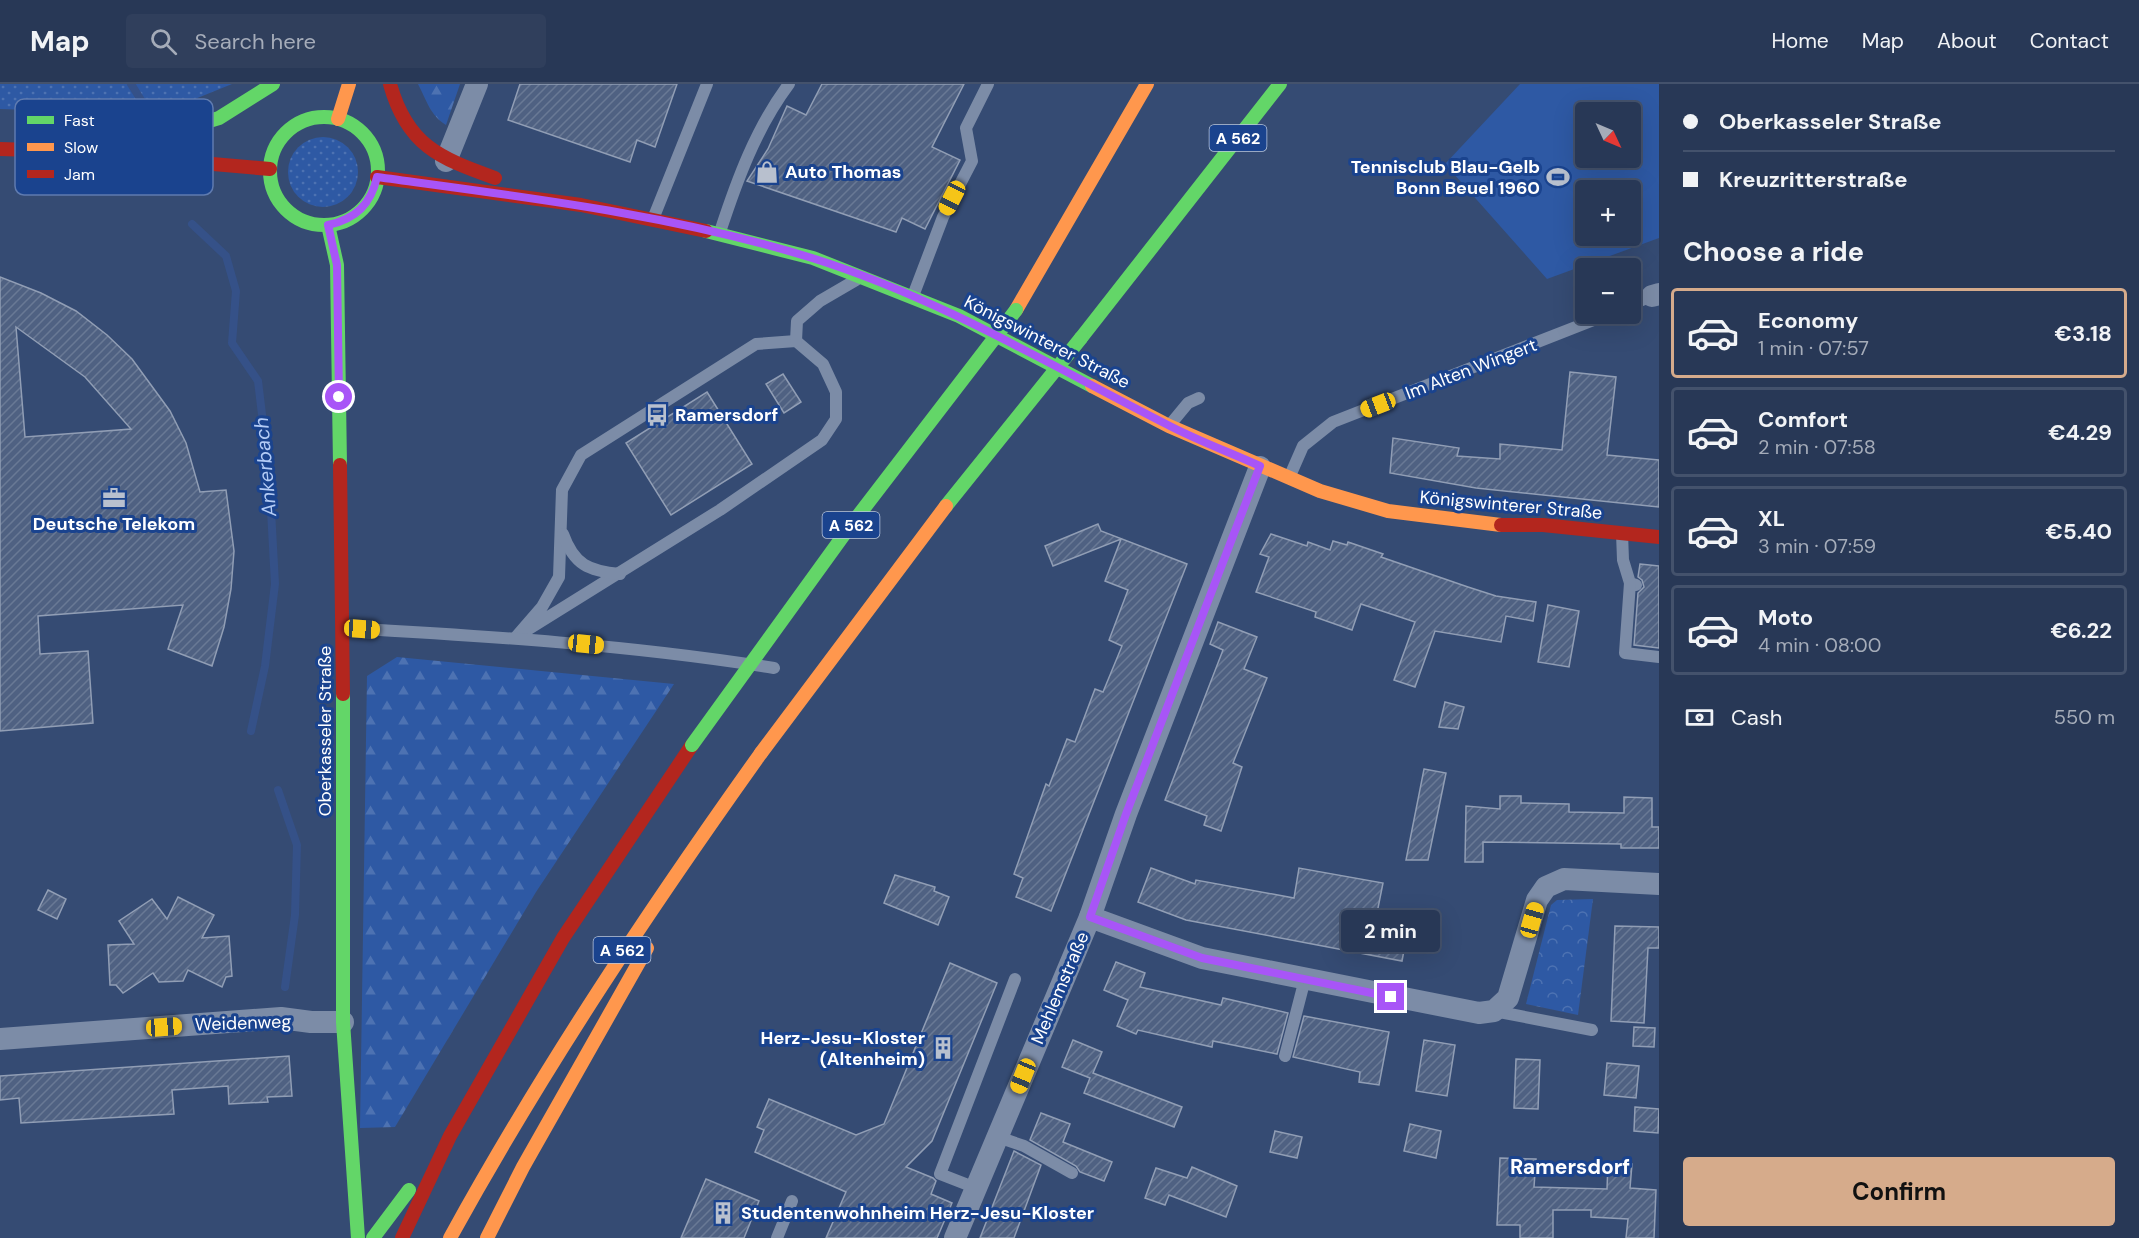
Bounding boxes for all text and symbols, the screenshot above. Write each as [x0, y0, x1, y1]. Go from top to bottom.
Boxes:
search box [126, 14, 546, 68]
text: Map [30, 23, 90, 60]
icon: search [147, 25, 180, 58]
text: Search here [195, 27, 316, 56]
text: Home [1771, 27, 1829, 55]
text: Map [1862, 27, 1904, 55]
text: About [1937, 27, 1997, 55]
text: Contact [2030, 27, 2109, 55]
legend [15, 99, 213, 195]
north arrow [1575, 102, 1641, 168]
map controls [1575, 102, 1641, 324]
text: Oberkasseler Straße [1719, 107, 1942, 136]
text: Fast [64, 110, 95, 131]
road number: A 562 [1210, 125, 1266, 151]
text: Slow [64, 137, 98, 158]
place label: Tennisclub Blau-Gelb Bonn Beuel 1960 [1351, 155, 1540, 200]
shop icon: Auto Thomas [754, 159, 780, 185]
place label: Auto Thomas [785, 160, 901, 184]
text: Jam [64, 164, 95, 185]
sports icon: Tennisclub Blau-Gelb Bonn Beuel 1960 [1545, 164, 1571, 190]
text: Kreuzritterstraße [1719, 165, 1907, 194]
car [936, 178, 968, 218]
button: + [1575, 180, 1641, 246]
text: Choose a ride [1683, 234, 1864, 269]
button: − [1575, 258, 1641, 324]
street label: Königswinterer Straße [960, 290, 1134, 394]
icon: car [1686, 306, 1740, 360]
text: Economy [1758, 306, 1858, 335]
text: €3.18 [2055, 319, 2112, 348]
street label: Im Alten Wingert [1402, 333, 1540, 405]
text: 1 min · 07:57 [1758, 335, 1869, 361]
route start [325, 383, 352, 410]
car [1358, 390, 1398, 420]
bus stop icon: Ramersdorf [644, 402, 670, 428]
place label: Ramersdorf [675, 403, 778, 427]
icon: car [1686, 405, 1740, 459]
text: Comfort [1758, 405, 1848, 434]
water label: Ankerbach [248, 416, 282, 519]
text: €4.29 [2048, 418, 2112, 447]
text: 2 min · 07:58 [1758, 434, 1876, 460]
office icon: Deutsche Telekom [101, 485, 127, 511]
street label: Königswinterer Straße [1419, 485, 1603, 525]
icon: car [1686, 504, 1740, 558]
text: XL [1758, 504, 1785, 533]
place label: Deutsche Telekom [33, 512, 195, 536]
road number: A 562 [822, 512, 880, 538]
text: €5.40 [2046, 517, 2112, 546]
text: 3 min · 07:59 [1758, 533, 1876, 559]
icon: car [1686, 603, 1740, 657]
text: Moto [1758, 603, 1813, 632]
text: €6.22 [2050, 616, 2112, 645]
car [343, 619, 381, 639]
text: 4 min · 08:00 [1758, 632, 1881, 658]
car [567, 633, 605, 655]
street label: Oberkasseler Straße [313, 646, 337, 816]
icon: cash [1683, 701, 1716, 734]
text: Cash [1731, 703, 1782, 732]
text: 550 m [2054, 704, 2115, 730]
car [1518, 900, 1546, 940]
callout: 2 min [1342, 910, 1440, 952]
text: 2 min [1364, 918, 1417, 944]
street label: Mehlemstraße [1026, 928, 1094, 1048]
road number: A 562 [594, 937, 650, 963]
route end [1377, 983, 1404, 1010]
street label: Weidenweg [194, 1009, 292, 1037]
car [145, 1017, 183, 1037]
place label: Herz-Jesu-Kloster (Altenheim) [761, 1026, 925, 1071]
building icon: Herz-Jesu-Kloster (Altenheim) [930, 1035, 956, 1061]
car [1008, 1056, 1038, 1096]
district label: Ramersdorf [1510, 1153, 1630, 1181]
button: Confirm [1683, 1157, 2115, 1226]
building icon: Studentenwohnheim Herz-Jesu-Kloster [710, 1200, 736, 1226]
place label: Studentenwohnheim Herz-Jesu-Kloster [741, 1201, 1094, 1225]

